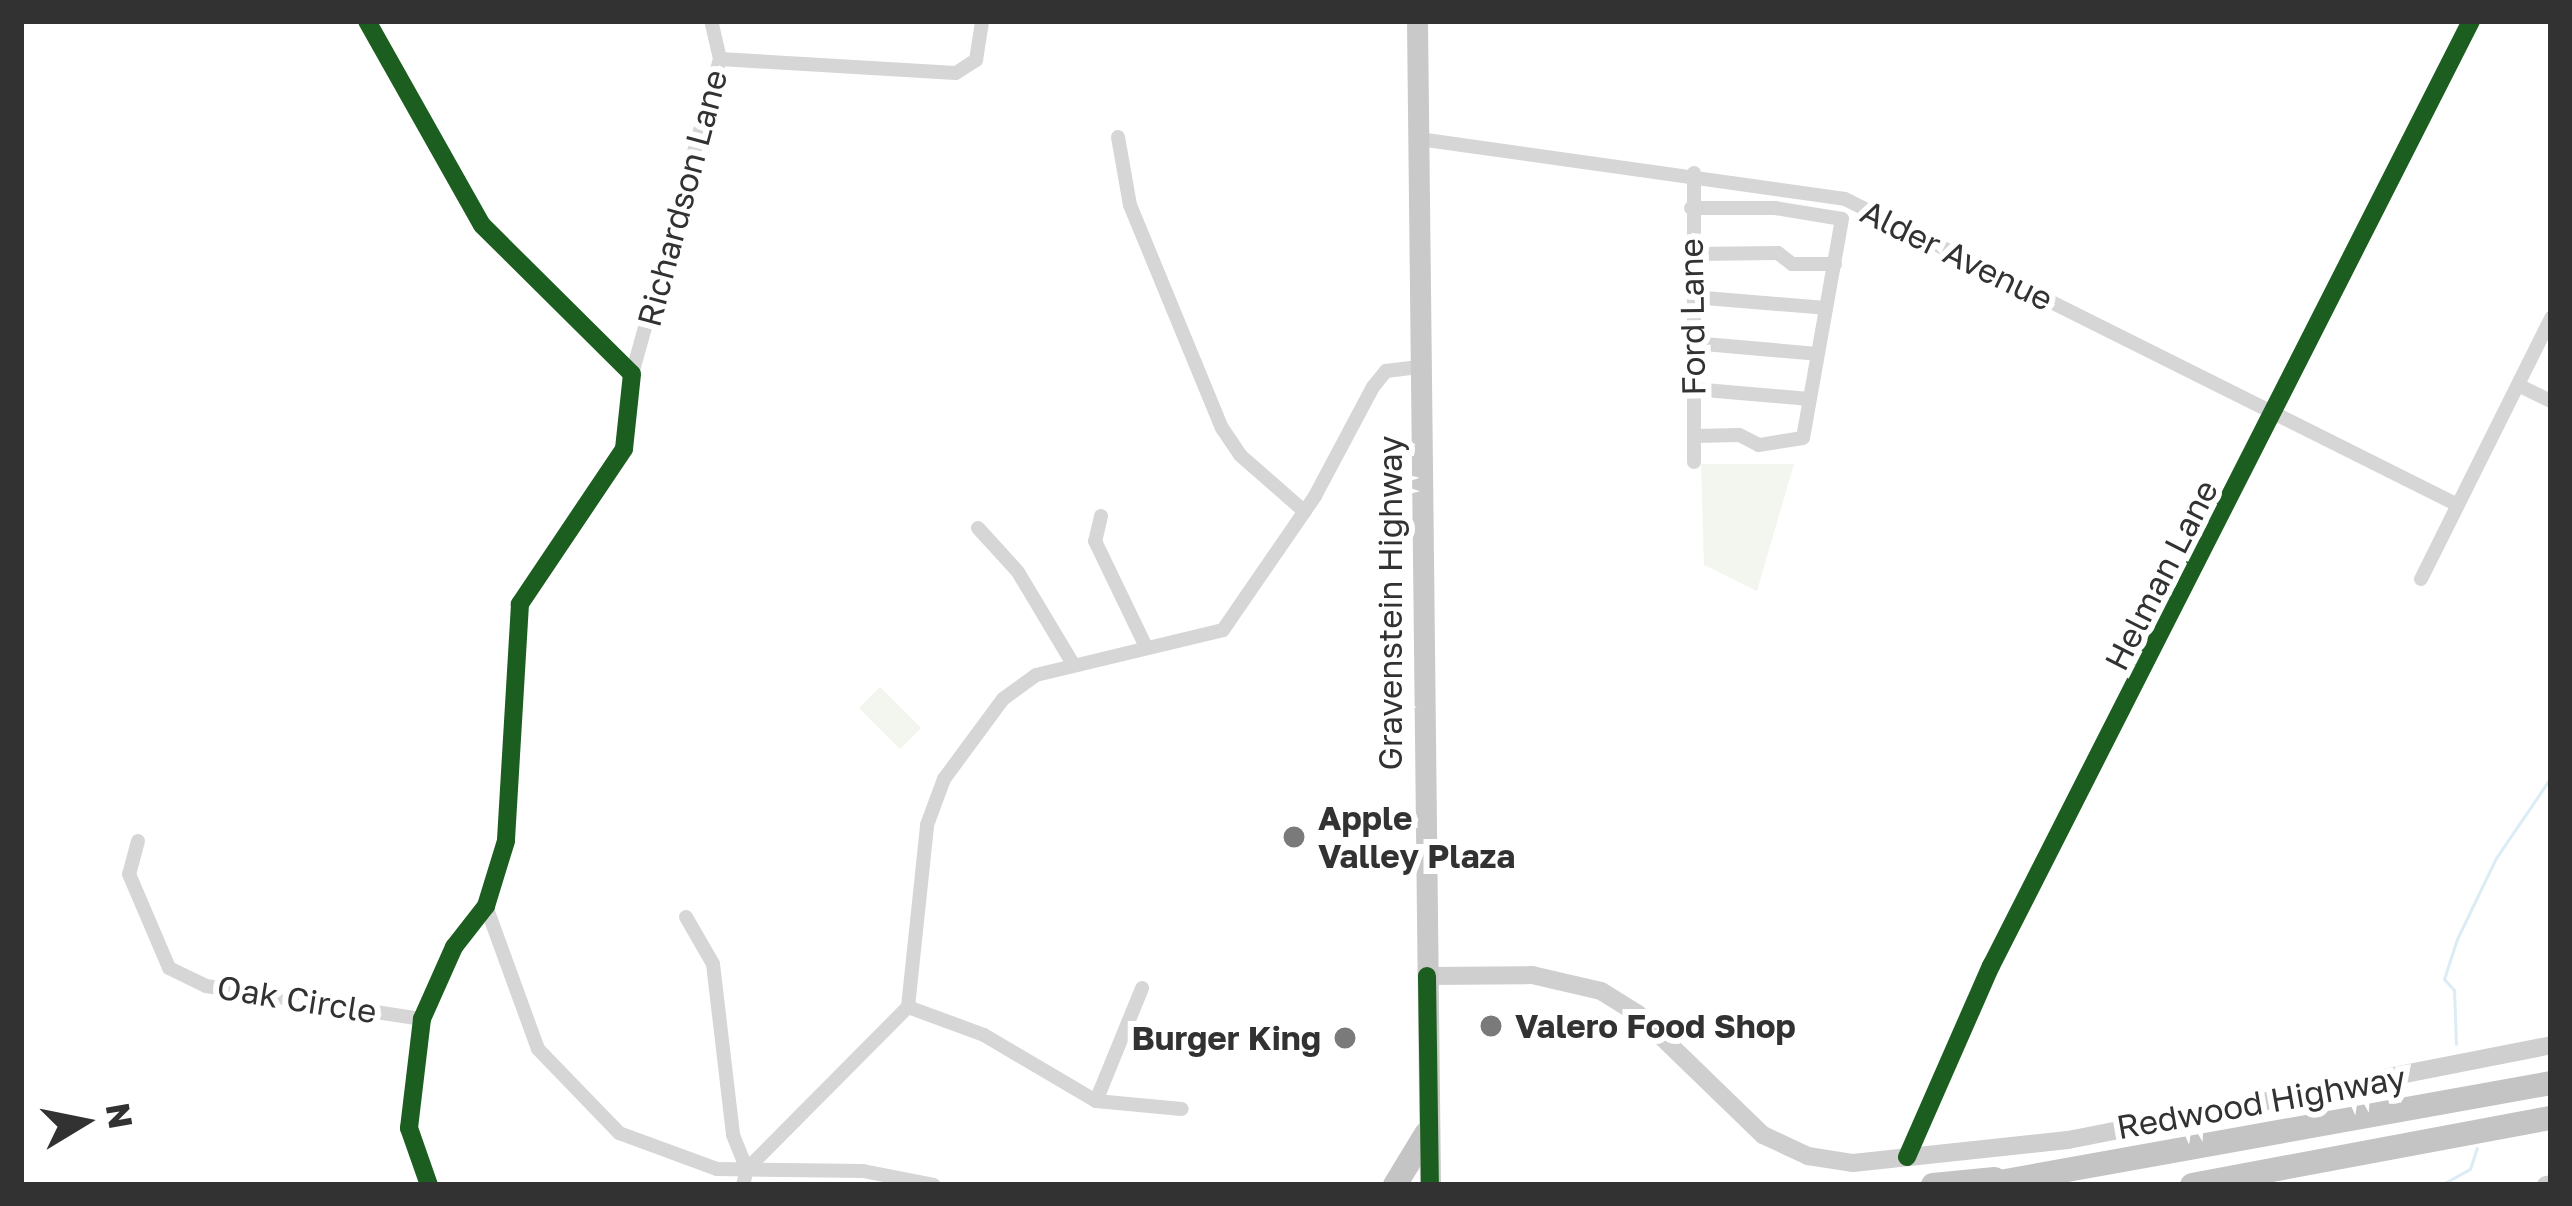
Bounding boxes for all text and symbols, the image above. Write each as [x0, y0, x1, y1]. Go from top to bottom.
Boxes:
street label: Richardson Lane [629, 65, 735, 331]
street label: Alder Avenue [1855, 191, 2059, 319]
street label: Ford Lane [1671, 238, 1713, 396]
street label: Gravenstein Highway [1370, 436, 1410, 770]
street label: Helman Lane [2096, 473, 2226, 677]
place label: Apple Valley Plaza [1318, 798, 1515, 876]
marker: Apple Valley Plaza [1281, 824, 1307, 850]
street label: Oak Circle [214, 967, 380, 1031]
place label: Valero Food Shop [1515, 1006, 1796, 1046]
marker: Valero Food Shop [1478, 1013, 1504, 1039]
place label: Burger King [1132, 1018, 1321, 1058]
marker: Burger King [1332, 1025, 1358, 1051]
street label: Redwood Highway [2113, 1057, 2409, 1147]
north arrow [24, 1062, 144, 1182]
text: N [99, 1100, 141, 1131]

